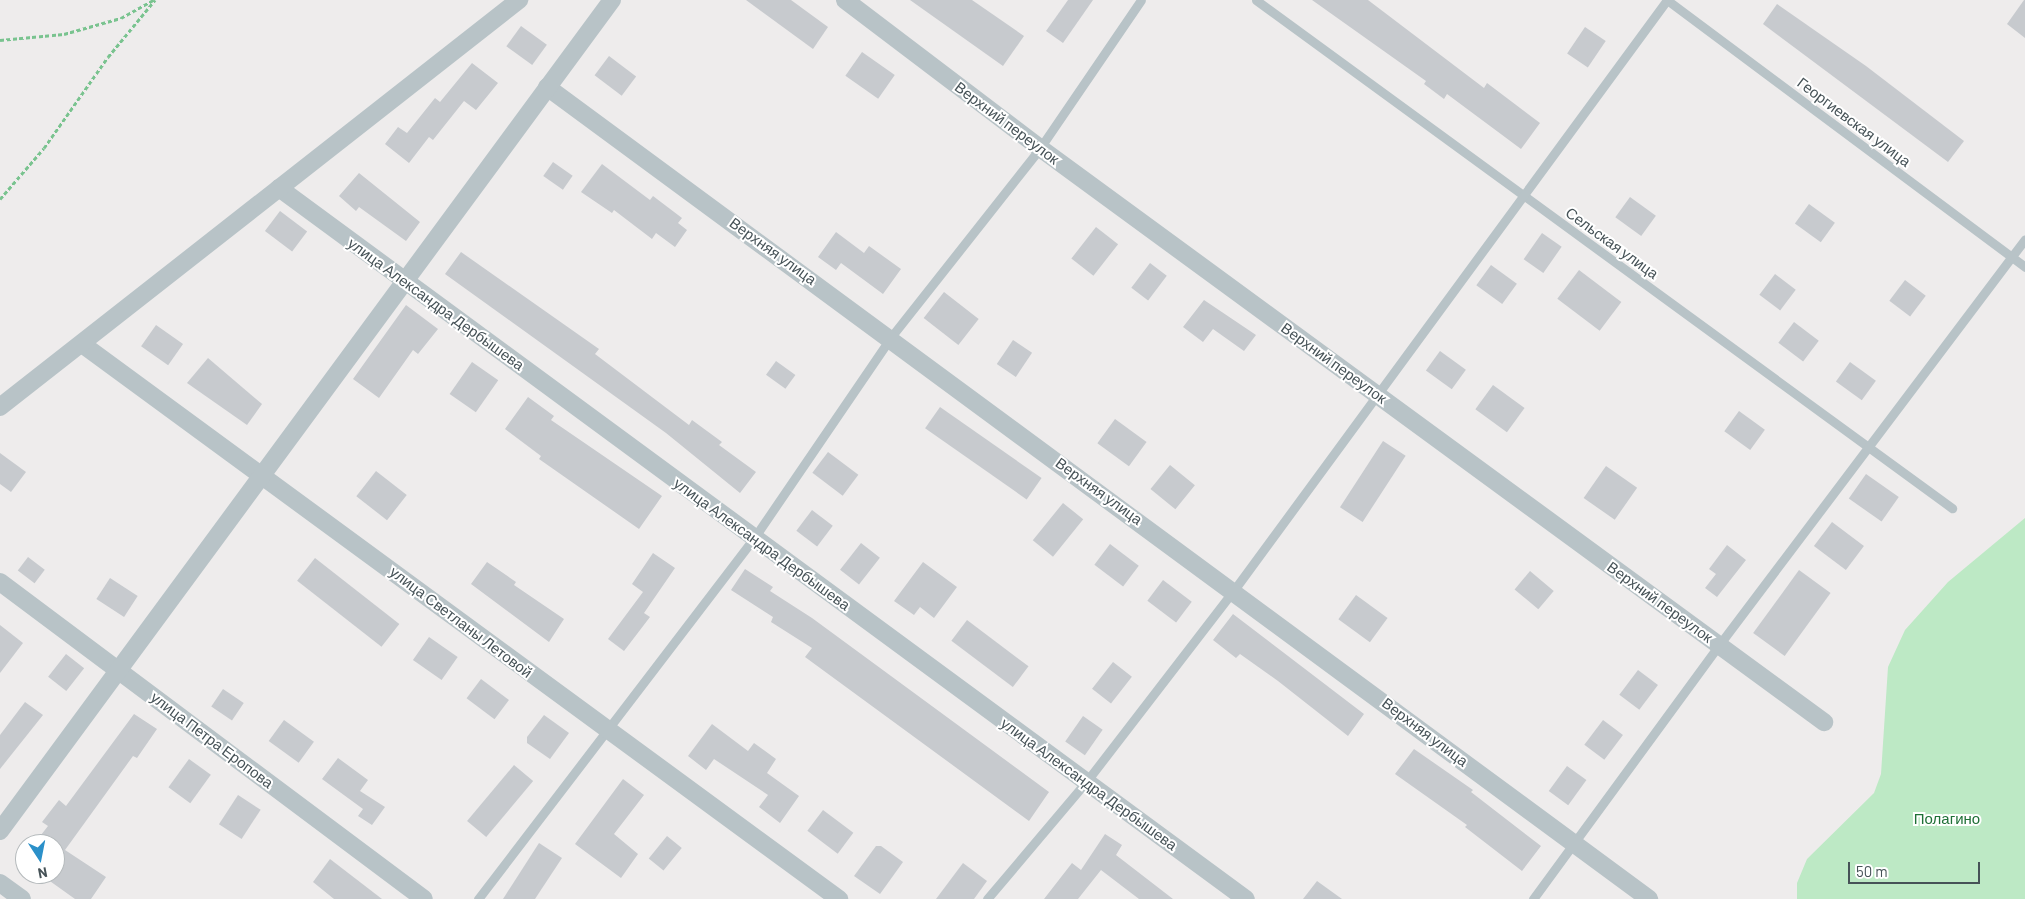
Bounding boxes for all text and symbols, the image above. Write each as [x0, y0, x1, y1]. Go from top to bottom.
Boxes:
street label: Георгиевская улица [1794, 74, 1914, 170]
street label: Верхний переулок [951, 78, 1063, 168]
street label: Сельская улица [1562, 203, 1662, 283]
street label: Верхняя улица [726, 214, 820, 288]
street label: улица Александра Дербышева [344, 234, 528, 374]
street label: Верхний переулок [1278, 319, 1390, 407]
street label: Верхняя улица [1052, 454, 1146, 528]
street label: улица Александра Дербышева [670, 474, 854, 614]
street label: Верхний переулок [1604, 558, 1716, 646]
street label: улица Светланы Летовой [386, 563, 536, 681]
street label: улица Петра Еропова [147, 688, 277, 792]
street label: Верхняя улица [1379, 694, 1471, 770]
street label: улица Александра Дербышева [997, 714, 1181, 854]
park label: Полагино [1914, 810, 1980, 828]
north arrow [15, 834, 65, 884]
scale bar [1850, 852, 1982, 884]
text: 50 m [1856, 862, 1888, 880]
text: N [37, 864, 49, 882]

